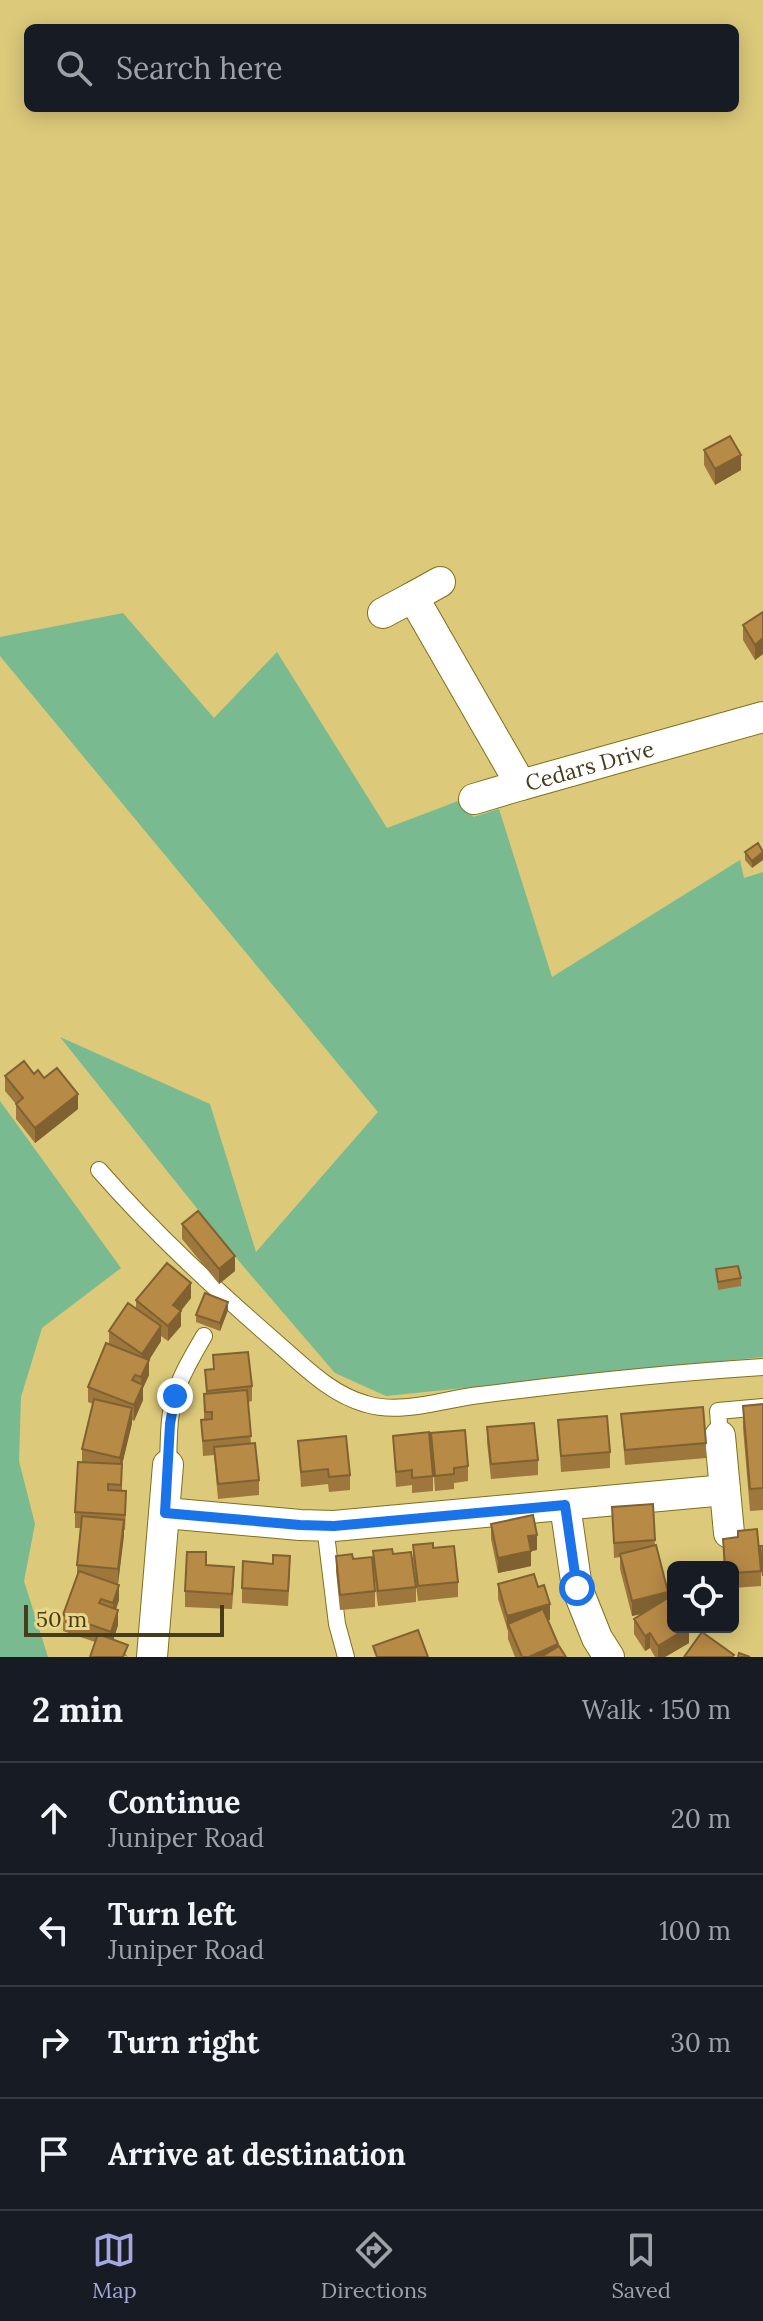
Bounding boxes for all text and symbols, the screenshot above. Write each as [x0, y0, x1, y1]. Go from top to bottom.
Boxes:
search box [24, 24, 739, 112]
icon: search [52, 46, 96, 90]
text: Search here [116, 49, 283, 87]
street label: Cedars Drive [522, 734, 657, 797]
route end [157, 1378, 193, 1414]
map controls [667, 1561, 739, 1633]
button: locate [667, 1561, 739, 1633]
route start [559, 1570, 595, 1606]
scale bar [24, 1601, 224, 1637]
text: 50 m [36, 1605, 87, 1633]
text: 2 min [32, 1688, 123, 1731]
text: Walk · 150 m [582, 1693, 731, 1726]
text: Continue [108, 1783, 240, 1821]
icon: ahead [32, 1796, 76, 1840]
text: 20 m [671, 1802, 731, 1835]
text: Juniper Road [108, 1821, 264, 1854]
text: Turn left [108, 1895, 236, 1933]
icon: left [32, 1908, 76, 1952]
text: 100 m [659, 1914, 731, 1947]
text: Juniper Road [108, 1933, 264, 1966]
icon: right [32, 2020, 76, 2064]
text: Turn right [108, 2023, 259, 2061]
text: 30 m [670, 2026, 731, 2059]
icon: arrive [32, 2132, 76, 2176]
text: Arrive at destination [108, 2135, 406, 2173]
tab: Map [92, 2228, 137, 2304]
tab: Directions [321, 2228, 427, 2304]
tab: Saved [611, 2228, 671, 2304]

